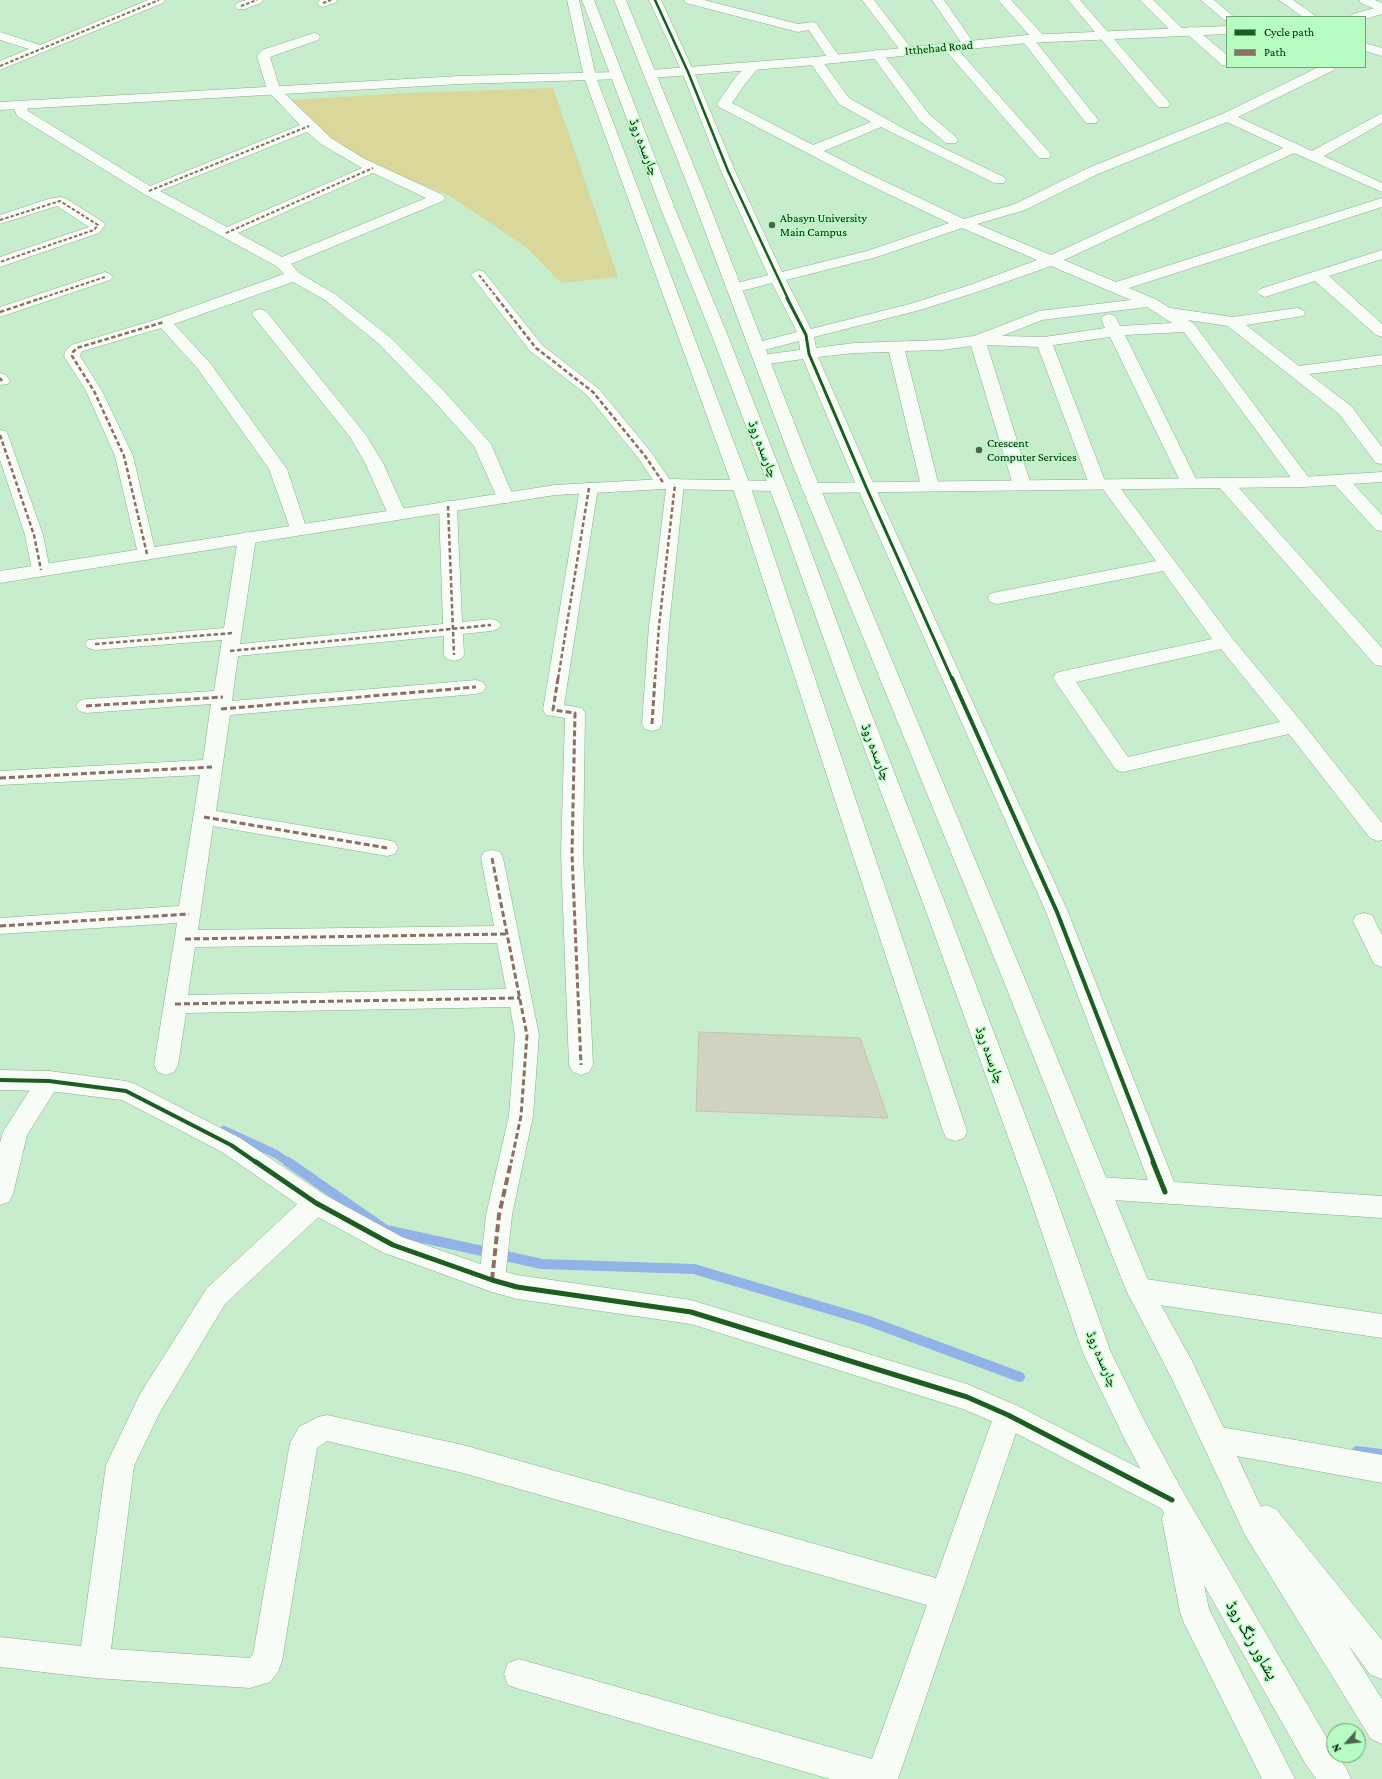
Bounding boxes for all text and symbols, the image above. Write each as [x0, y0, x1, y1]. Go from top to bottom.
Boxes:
legend [1226, 16, 1366, 68]
text: Cycle path [1264, 25, 1314, 39]
street label: Itthehad Road [904, 38, 974, 58]
text: Path [1264, 45, 1286, 59]
street label: چارسدہ روڈ [625, 116, 663, 178]
place label: Abasyn University Main Campus [780, 211, 867, 239]
marker: Abasyn University Main Campus [767, 220, 777, 230]
street label: چارسدہ روڈ [744, 418, 782, 480]
place label: Crescent Computer Services [987, 436, 1077, 464]
marker: Crescent Computer Services [974, 445, 984, 455]
street label: چارسدہ روڈ [857, 721, 895, 783]
street label: چارسدہ روڈ [972, 1024, 1008, 1086]
street label: چارسدہ روڈ [1083, 1328, 1121, 1390]
street label: پشاور رنگ روڈ [1221, 1597, 1283, 1683]
north arrow [1326, 1723, 1366, 1763]
text: N [1329, 1742, 1343, 1754]

